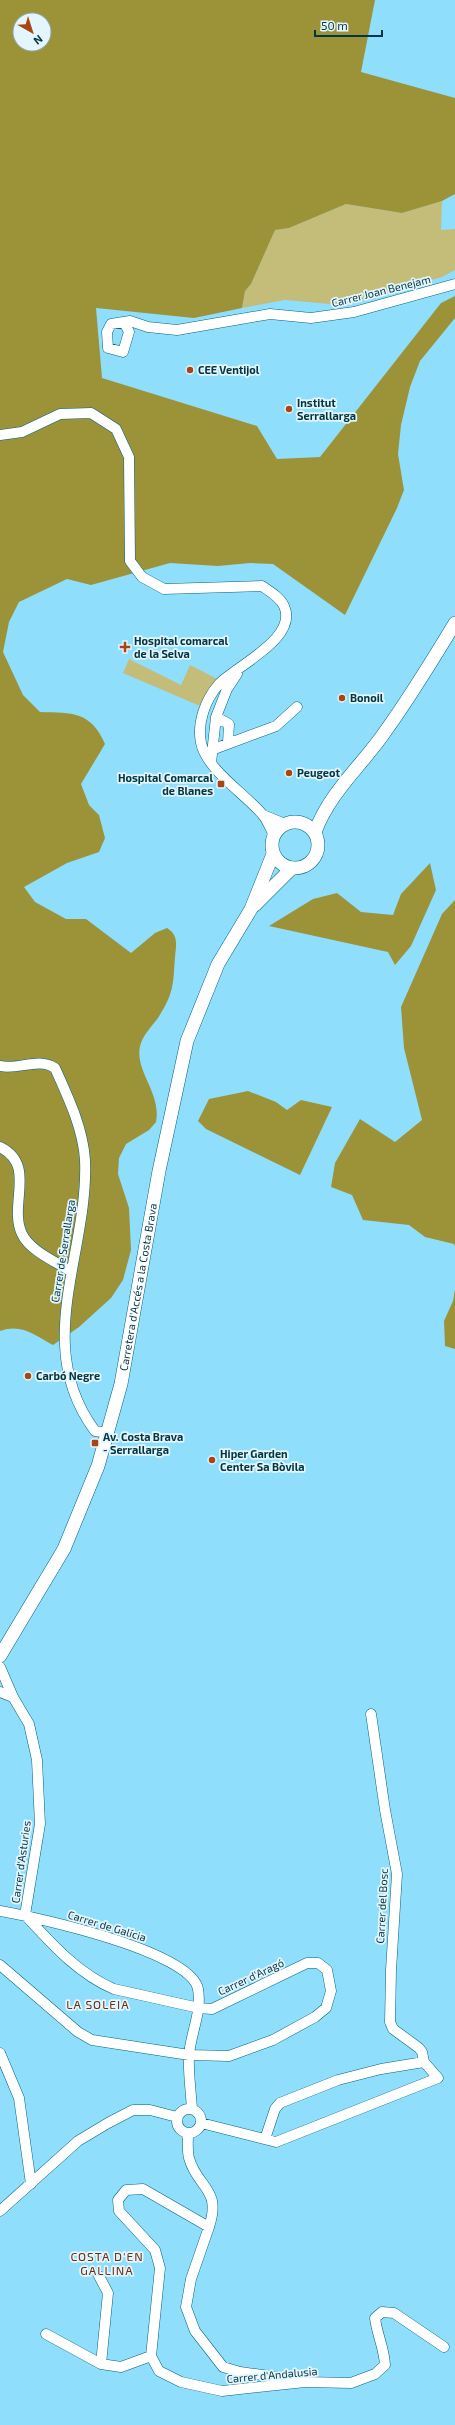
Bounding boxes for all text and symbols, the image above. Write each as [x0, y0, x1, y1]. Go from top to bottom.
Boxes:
north arrow [12, 12, 52, 52]
scale bar [315, 12, 382, 38]
text: 50 m [321, 18, 348, 32]
text: N [31, 33, 46, 48]
street label: Carrer Joan Benejam [330, 272, 432, 310]
place label: CEE Ventijol [198, 363, 260, 377]
marker: CEE Ventijol [185, 365, 195, 375]
place label: Institut Serrallarga [297, 396, 356, 422]
marker: Institut Serrallarga [284, 404, 294, 414]
place label: Hospital comarcal de la Selva [134, 634, 229, 660]
marker: Hospital comarcal de la Selva [119, 641, 131, 653]
place label: Bonoil [350, 691, 384, 704]
marker: Bonoil [337, 693, 347, 703]
place label: Peugeot [297, 766, 340, 779]
marker: Peugeot [284, 768, 294, 778]
place label: Hospital Comarcal de Blanes [118, 771, 213, 797]
marker: Hospital Comarcal de Blanes [216, 779, 226, 789]
street label: Carrer de Serrallarga [48, 1198, 77, 1303]
street label: Carretera d'Accés a la Costa Brava [116, 1202, 159, 1372]
place label: Carbó Negre [36, 1369, 100, 1382]
marker: Carbó Negre [23, 1371, 33, 1381]
place label: Av. Costa Brava - Serrallarga [103, 1430, 183, 1456]
marker: Av. Costa Brava - Serrallarga [90, 1438, 100, 1448]
place label: Hiper Garden Center Sa Bòvila [220, 1447, 305, 1473]
marker: Hiper Garden Center Sa Bòvila [207, 1455, 217, 1465]
street label: Carrer d'Asturies [8, 1819, 33, 1904]
street label: Carrer del Bosc [373, 1868, 390, 1944]
street label: Carrer de Galícia [66, 1907, 148, 1944]
street label: Carrer d'Aragó [216, 1956, 286, 1998]
district label: LA SOLEIA [66, 1997, 130, 2011]
district label: COSTA D'EN GALLINA [70, 2249, 144, 2277]
street label: Carrer d'Andalusia [226, 2364, 318, 2385]

